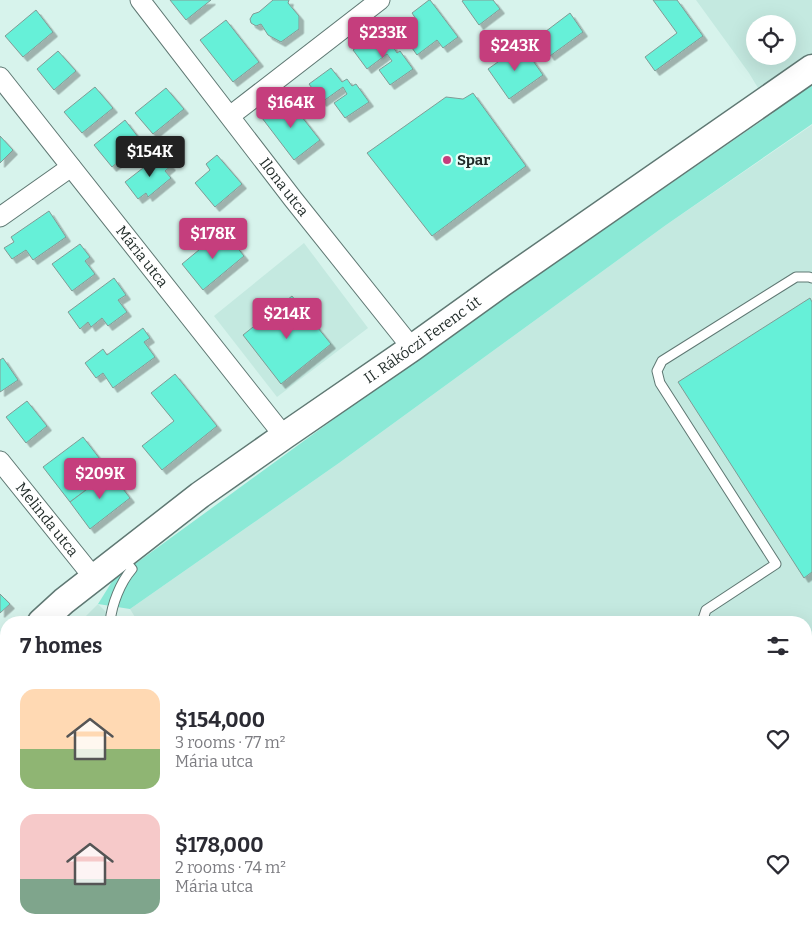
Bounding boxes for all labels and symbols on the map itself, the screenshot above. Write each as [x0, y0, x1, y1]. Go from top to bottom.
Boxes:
pin: $233K [348, 17, 418, 59]
pin: $243K [480, 30, 550, 72]
pin: $164K [256, 86, 326, 129]
pin: $154K [115, 136, 185, 178]
place label: Spar [457, 151, 490, 169]
street label: Ilona utca [256, 154, 312, 220]
marker: Spar [441, 154, 453, 166]
pin: $178K [178, 218, 248, 260]
street label: Mária utca [112, 222, 172, 291]
street label: II. Rákóczi Ferenc út [361, 292, 485, 387]
pin: $214K [252, 298, 322, 340]
pin: $209K [65, 458, 135, 500]
street label: Melinda utca [12, 479, 82, 560]

